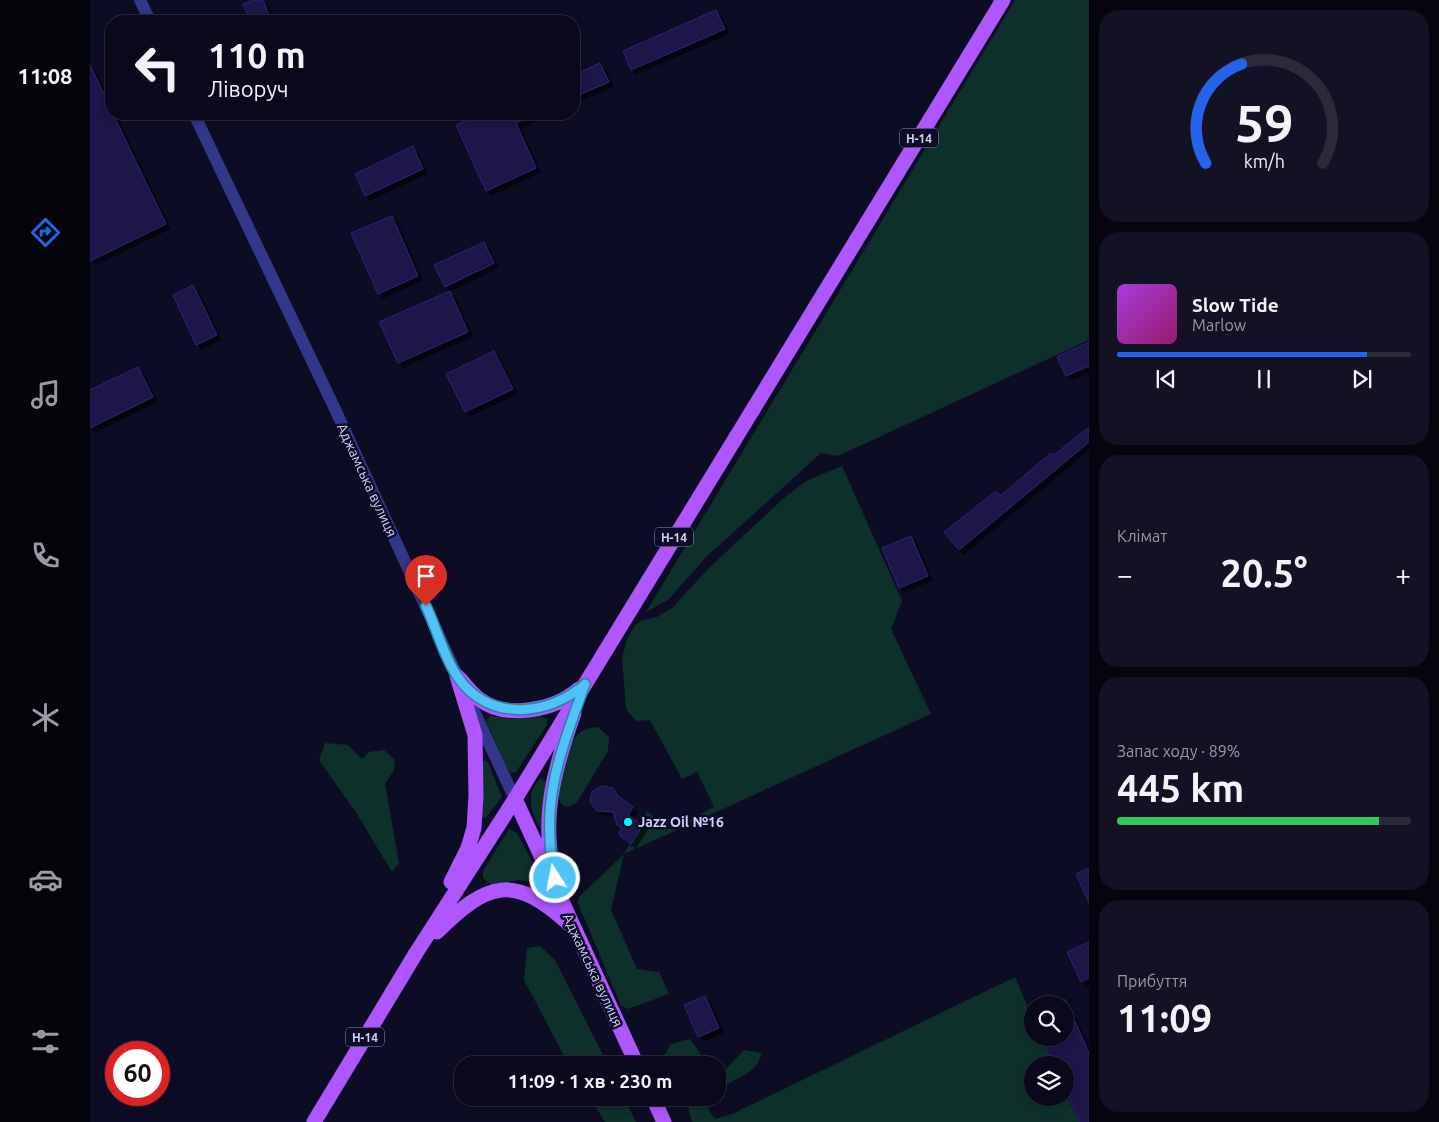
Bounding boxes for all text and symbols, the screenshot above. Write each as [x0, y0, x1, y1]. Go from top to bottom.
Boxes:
icon: left [125, 35, 190, 100]
text: 110 m [208, 35, 306, 75]
text: 11:08 [17, 63, 73, 88]
text: Ліворуч [208, 76, 289, 101]
text: 59 [1235, 94, 1293, 152]
road number: Н-14 [900, 128, 938, 148]
text: km/h [1243, 151, 1285, 171]
icon: directions [28, 215, 63, 250]
text: Slow Tide [1192, 294, 1279, 316]
text: Marlow [1192, 316, 1246, 334]
icon: previous [1152, 365, 1180, 393]
icon: pause [1250, 365, 1278, 393]
icon: next [1348, 365, 1376, 393]
icon: music [28, 377, 63, 412]
street label: Аджамська вулиця [334, 421, 400, 539]
text: Клімат [1117, 527, 1167, 545]
road number: Н-14 [655, 528, 693, 546]
icon: phone [28, 538, 63, 573]
text: 20.5° [1220, 552, 1308, 594]
pin [405, 555, 447, 606]
text: − [1117, 559, 1133, 590]
text: + [1395, 559, 1411, 590]
icon: arrive [412, 562, 440, 590]
icon: climate [28, 700, 63, 735]
text: Запас ходу · 89% [1117, 742, 1240, 760]
text: 445 km [1117, 767, 1244, 809]
place label: Jazz Oil №16 [638, 814, 724, 830]
marker: Jazz Oil №16 [622, 816, 634, 828]
position arrow [528, 851, 580, 903]
icon: car [28, 862, 63, 897]
street label: Аджамська вулиця [560, 911, 626, 1029]
text: Прибуття [1117, 972, 1187, 990]
map controls [1024, 996, 1074, 1106]
button: search [1024, 996, 1074, 1046]
text: 11:09 [1117, 997, 1212, 1039]
icon: filters [28, 1024, 63, 1059]
road number: Н-14 [346, 1028, 384, 1046]
speed limit sign: 60 [105, 1041, 170, 1106]
button: layers [1024, 1056, 1074, 1106]
text: 11:09 · 1 хв · 230 m [508, 1070, 672, 1092]

